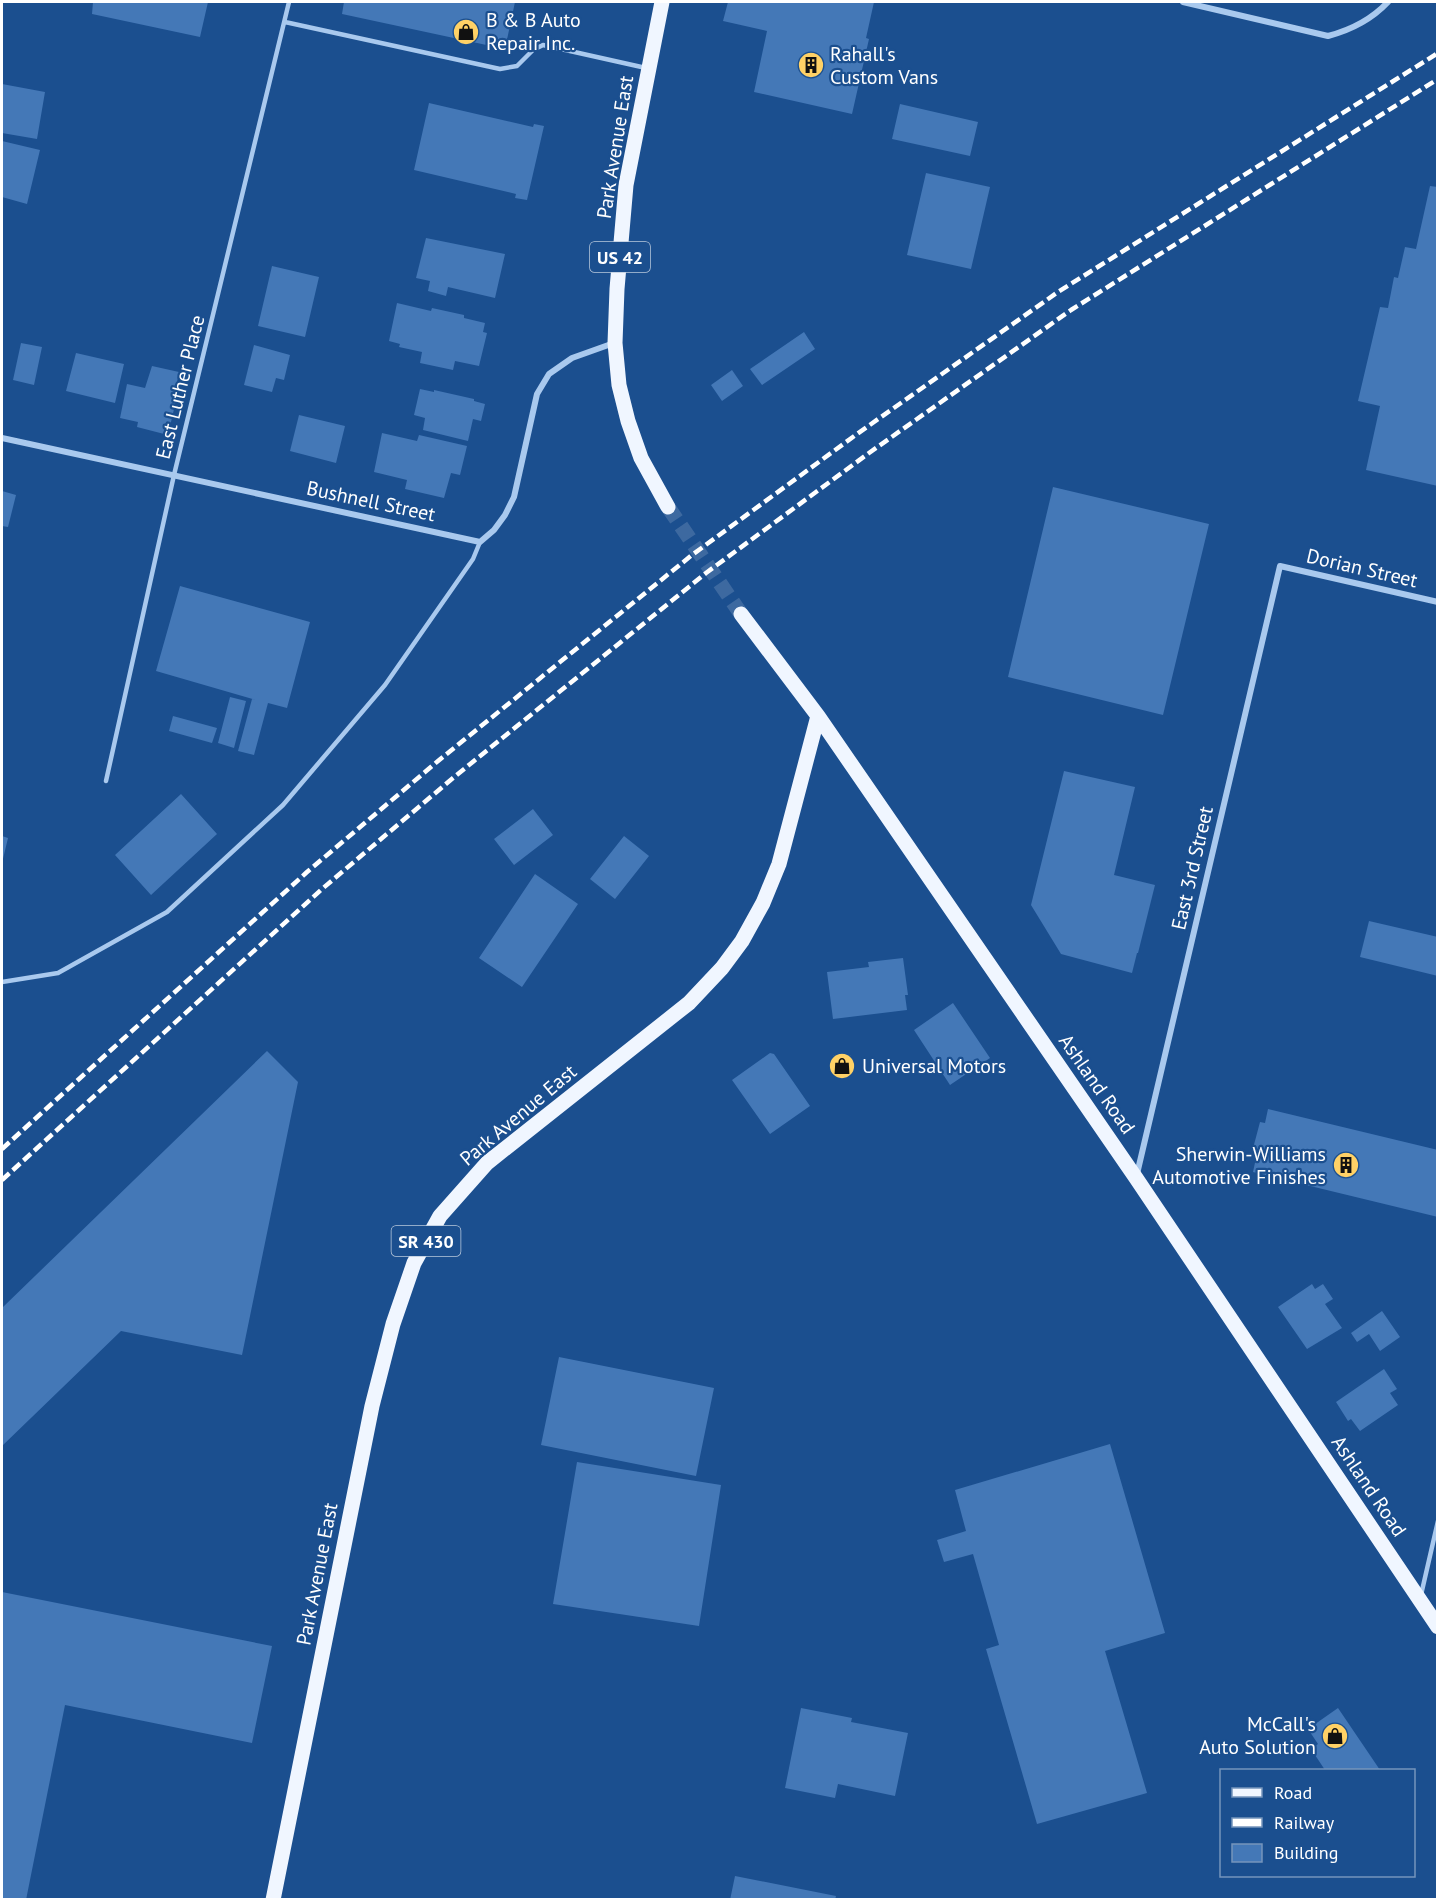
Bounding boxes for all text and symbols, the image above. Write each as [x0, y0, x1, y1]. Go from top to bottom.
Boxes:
place label: B & B Auto Repair Inc. [486, 7, 581, 56]
shop icon: B & B Auto Repair Inc. [451, 17, 481, 47]
place label: Rahall's Custom Vans [830, 41, 938, 90]
building icon: Rahall's Custom Vans [796, 50, 826, 80]
street label: Park Avenue East [591, 73, 639, 220]
road number: US 42 [590, 242, 650, 272]
street label: East Luther Place [150, 312, 210, 462]
street label: Bushnell Street [304, 475, 438, 527]
street label: Dorian Street [1304, 543, 1420, 593]
street label: East 3rd Street [1165, 803, 1219, 932]
street label: Ashland Road [1053, 1029, 1141, 1139]
shop icon: Universal Motors [827, 1051, 857, 1081]
place label: Universal Motors [862, 1053, 1006, 1079]
street label: Park Avenue East [454, 1058, 582, 1171]
place label: Sherwin-Williams Automotive Finishes [1152, 1141, 1326, 1190]
building icon: Sherwin-Williams Automotive Finishes [1331, 1150, 1361, 1180]
road number: SR 430 [392, 1226, 460, 1256]
street label: Ashland Road [1326, 1431, 1412, 1541]
street label: Park Avenue East [290, 1500, 344, 1647]
place label: McCall's Auto Solution [1199, 1711, 1316, 1760]
shop icon: McCall's Auto Solution [1320, 1721, 1350, 1751]
legend [1220, 1769, 1415, 1877]
text: Road [1274, 1781, 1312, 1804]
text: Railway [1274, 1811, 1335, 1834]
text: Building [1274, 1841, 1338, 1864]

